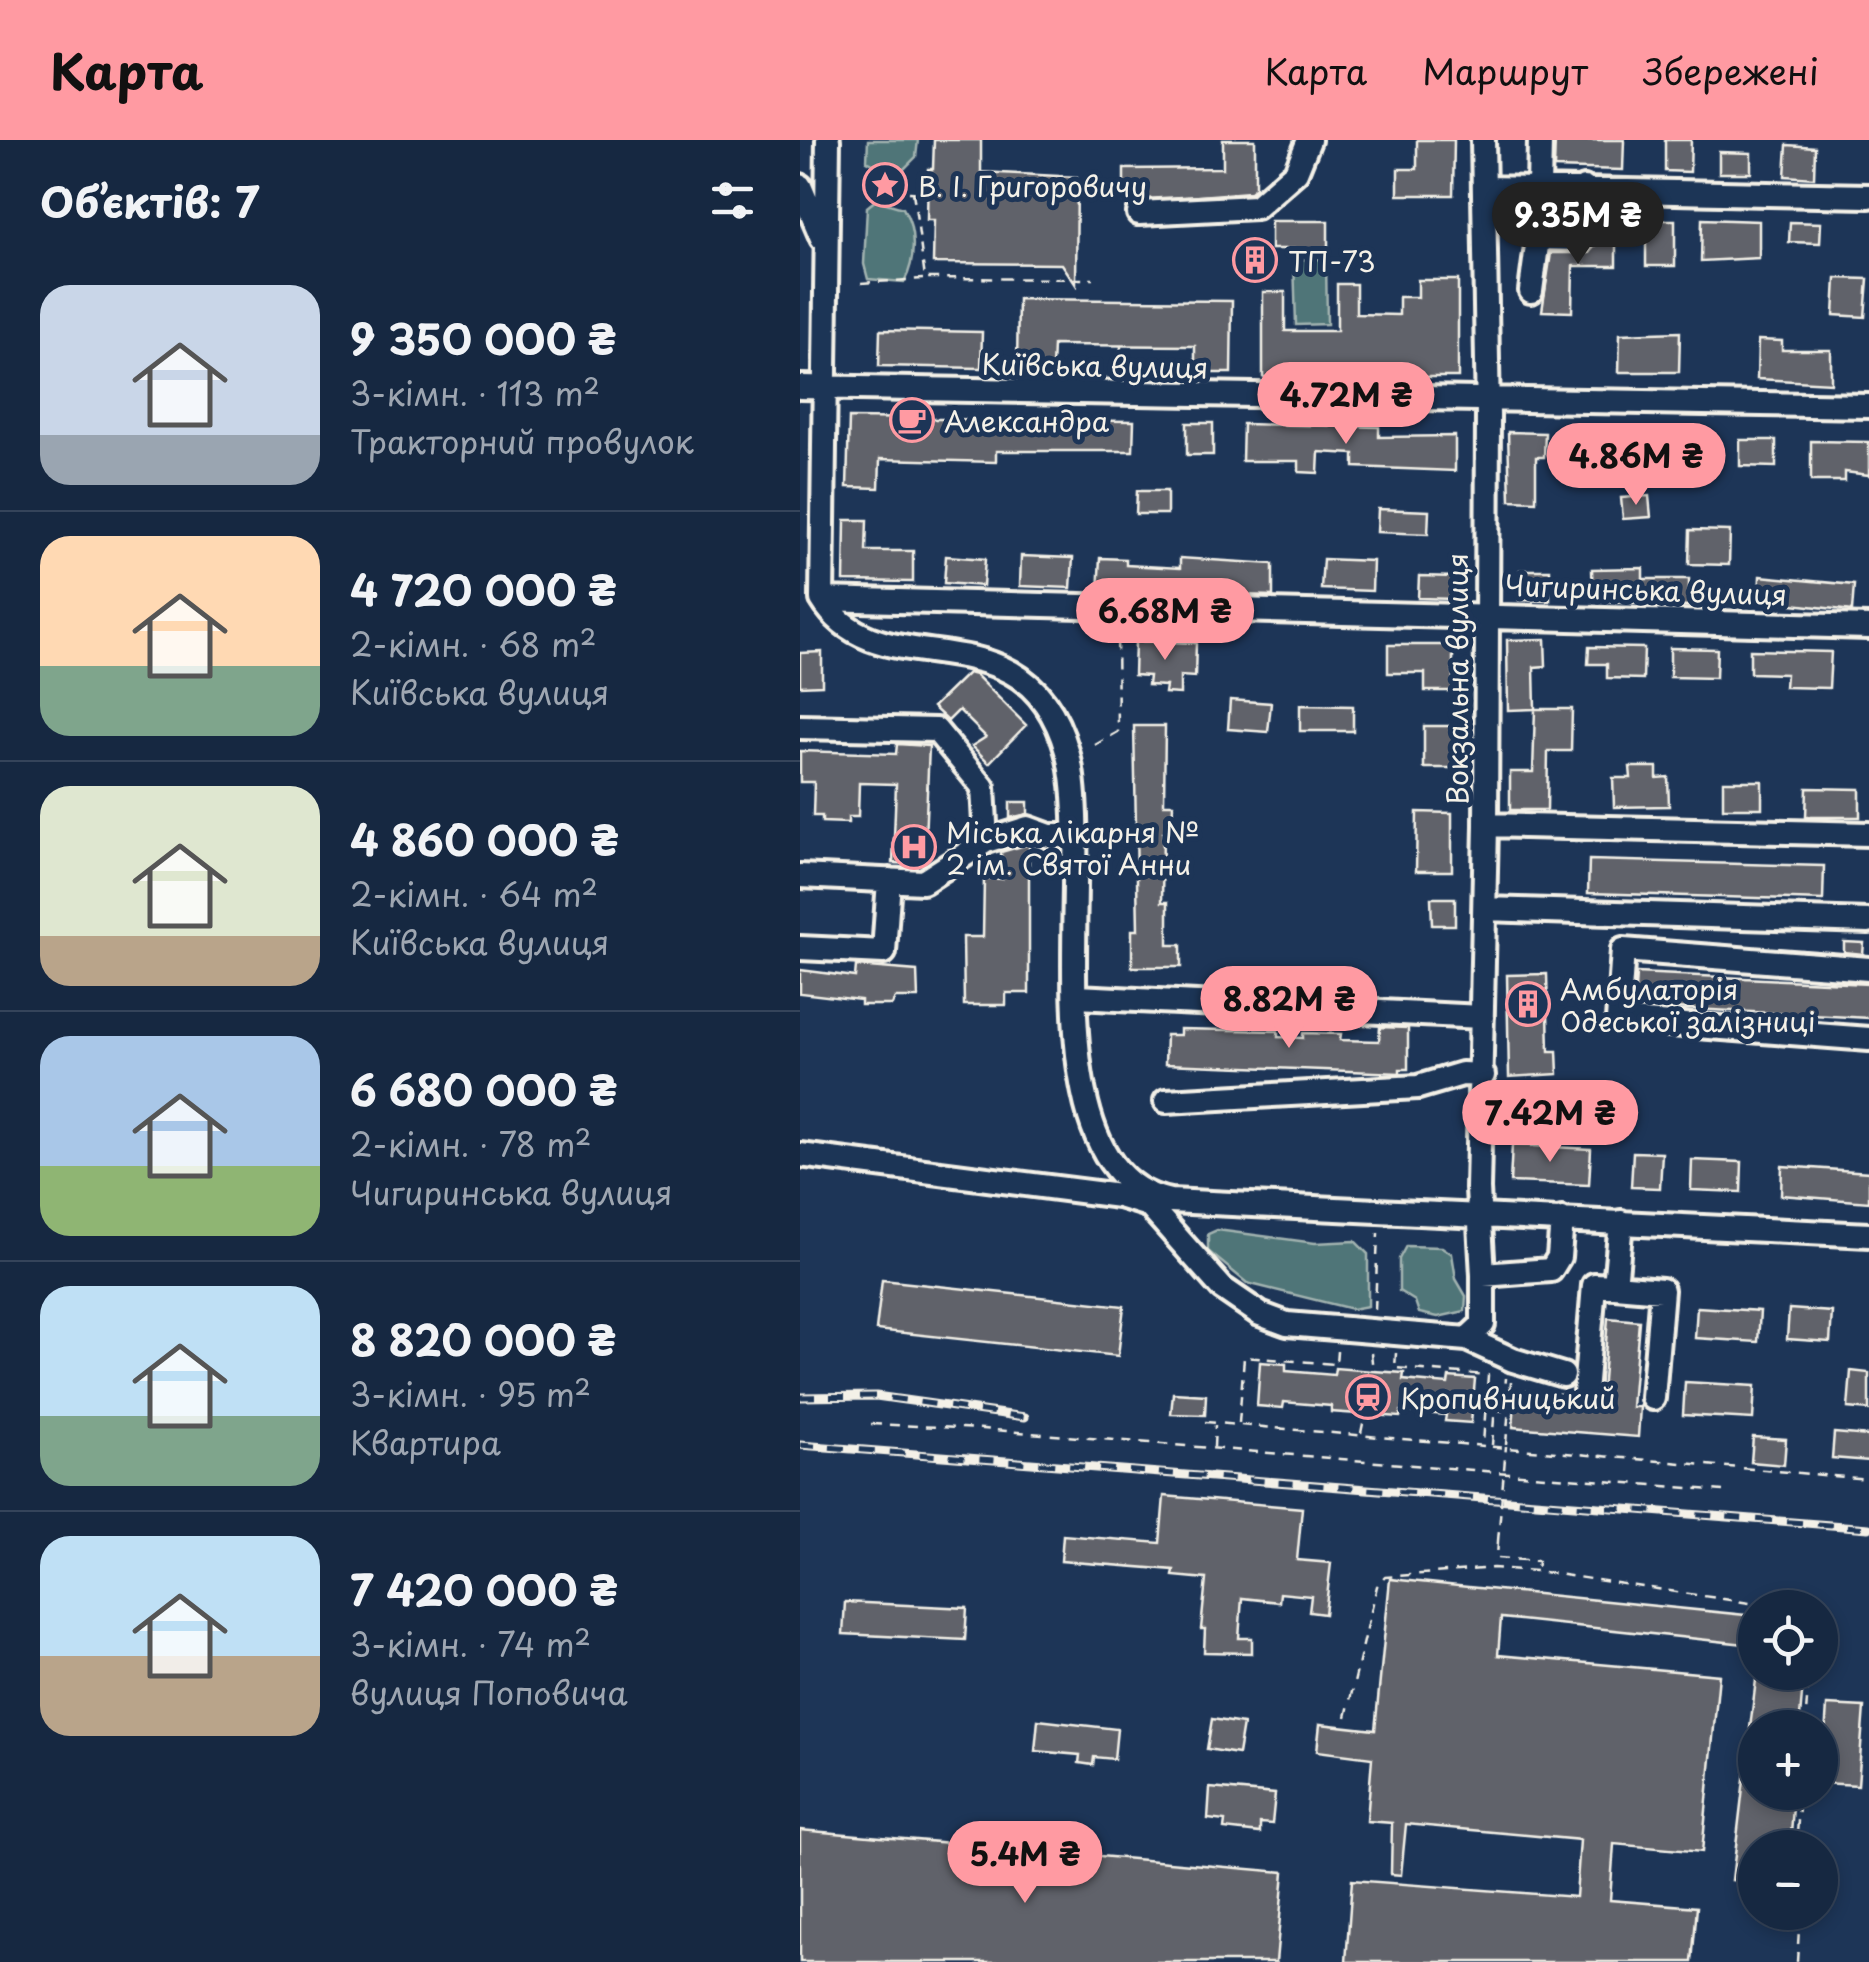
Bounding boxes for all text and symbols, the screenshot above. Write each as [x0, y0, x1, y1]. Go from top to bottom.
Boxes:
text: Карта [50, 34, 204, 106]
text: Карта [1265, 44, 1367, 97]
text: Маршрут [1422, 44, 1588, 97]
text: Збережені [1643, 44, 1819, 97]
place icon: В. І. Григоровичу [862, 162, 908, 208]
place label: В. І. Григоровичу [918, 164, 1147, 207]
text: Об’єктів: 7 [40, 169, 259, 232]
icon: filters [705, 173, 760, 228]
pin: 9.35M ₴ [1486, 182, 1670, 267]
text: 9.35M ₴ [1514, 190, 1642, 238]
building icon: ТП-73 [1232, 237, 1278, 283]
place label: ТП-73 [1288, 239, 1375, 282]
text: 9 350 000 ₴ [350, 306, 616, 369]
icon: home [120, 325, 240, 445]
street label: Київська вулиця [981, 342, 1209, 388]
pin: 4.72M ₴ [1254, 362, 1438, 447]
text: 3-кімн. · 113 m² [350, 369, 600, 417]
text: 4.72M ₴ [1279, 370, 1413, 418]
cafe icon: Александра [889, 397, 935, 443]
place label: Александра [944, 399, 1110, 442]
text: Тракторний провулок [350, 417, 694, 465]
pin: 4.86M ₴ [1544, 423, 1728, 508]
text: 4.86M ₴ [1569, 431, 1703, 479]
street label: Вокзальна вулиця [1435, 553, 1478, 805]
text: 4 720 000 ₴ [350, 557, 617, 620]
street label: Чигиринська вулиця [1504, 563, 1788, 615]
icon: home [120, 576, 240, 696]
pin: 6.68M ₴ [1073, 578, 1257, 663]
text: 6.68M ₴ [1098, 586, 1232, 634]
text: 2-кімн. · 68 m² [350, 620, 596, 668]
text: Київська вулиця [350, 668, 609, 716]
text: 4 860 000 ₴ [350, 807, 619, 870]
place label: Міська лікарня № 2 ім. Святої Анни [946, 810, 1199, 885]
hospital icon: Міська лікарня № 2 ім. Святої Анни [891, 824, 937, 870]
icon: home [120, 826, 240, 946]
text: 2-кімн. · 64 m² [350, 870, 598, 918]
text: Київська вулиця [350, 918, 609, 966]
pin: 8.82M ₴ [1197, 966, 1381, 1051]
place label: Амбулаторія Одеської залізниці [1560, 967, 1816, 1042]
text: 8.82M ₴ [1222, 974, 1356, 1022]
building icon: Амбулаторія Одеської залізниці [1505, 981, 1551, 1027]
text: 6 680 000 ₴ [350, 1057, 618, 1120]
icon: home [120, 1076, 240, 1196]
pin: 7.42M ₴ [1458, 1080, 1642, 1165]
text: 7.42M ₴ [1484, 1088, 1616, 1136]
text: 2-кімн. · 78 m² [350, 1120, 592, 1168]
text: Чигиринська вулиця [350, 1168, 673, 1216]
text: 8 820 000 ₴ [350, 1307, 616, 1370]
icon: home [120, 1326, 240, 1446]
text: 3-кімн. · 95 m² [350, 1370, 591, 1418]
station icon: Кропивницький [1345, 1374, 1391, 1420]
place label: Кропивницький [1400, 1376, 1616, 1419]
text: Квартира [350, 1418, 501, 1466]
text: 7 420 000 ₴ [350, 1557, 618, 1620]
icon: home [120, 1576, 240, 1696]
map controls [1738, 1590, 1838, 1930]
button: locate [1738, 1590, 1838, 1690]
text: 3-кімн. · 74 m² [350, 1620, 591, 1668]
text: вулиця Поповича [350, 1668, 628, 1716]
button: + [1738, 1710, 1838, 1810]
pin: 5.4M ₴ [944, 1821, 1106, 1906]
text: 5.4M ₴ [969, 1829, 1081, 1877]
button: − [1738, 1830, 1838, 1930]

